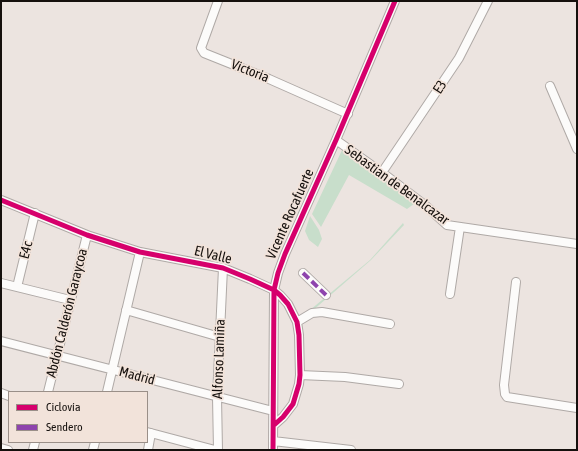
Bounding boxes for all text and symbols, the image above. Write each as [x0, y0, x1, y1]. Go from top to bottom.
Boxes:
street label: Victoria [228, 56, 272, 86]
street label: E3 [430, 77, 450, 97]
street label: Sebastian de Benalcazar [342, 141, 452, 229]
street label: Vicente Rocafuerte [263, 166, 317, 262]
street label: E4c [16, 239, 36, 261]
street label: El Valle [192, 242, 234, 268]
street label: Abdón Calderón Garaycoa [43, 247, 91, 379]
street label: Alfonso Lamiña [209, 319, 229, 399]
street label: Madrid [117, 363, 157, 389]
legend [8, 391, 148, 443]
text: Ciclovía [46, 400, 80, 414]
text: Sendero [46, 420, 83, 434]

